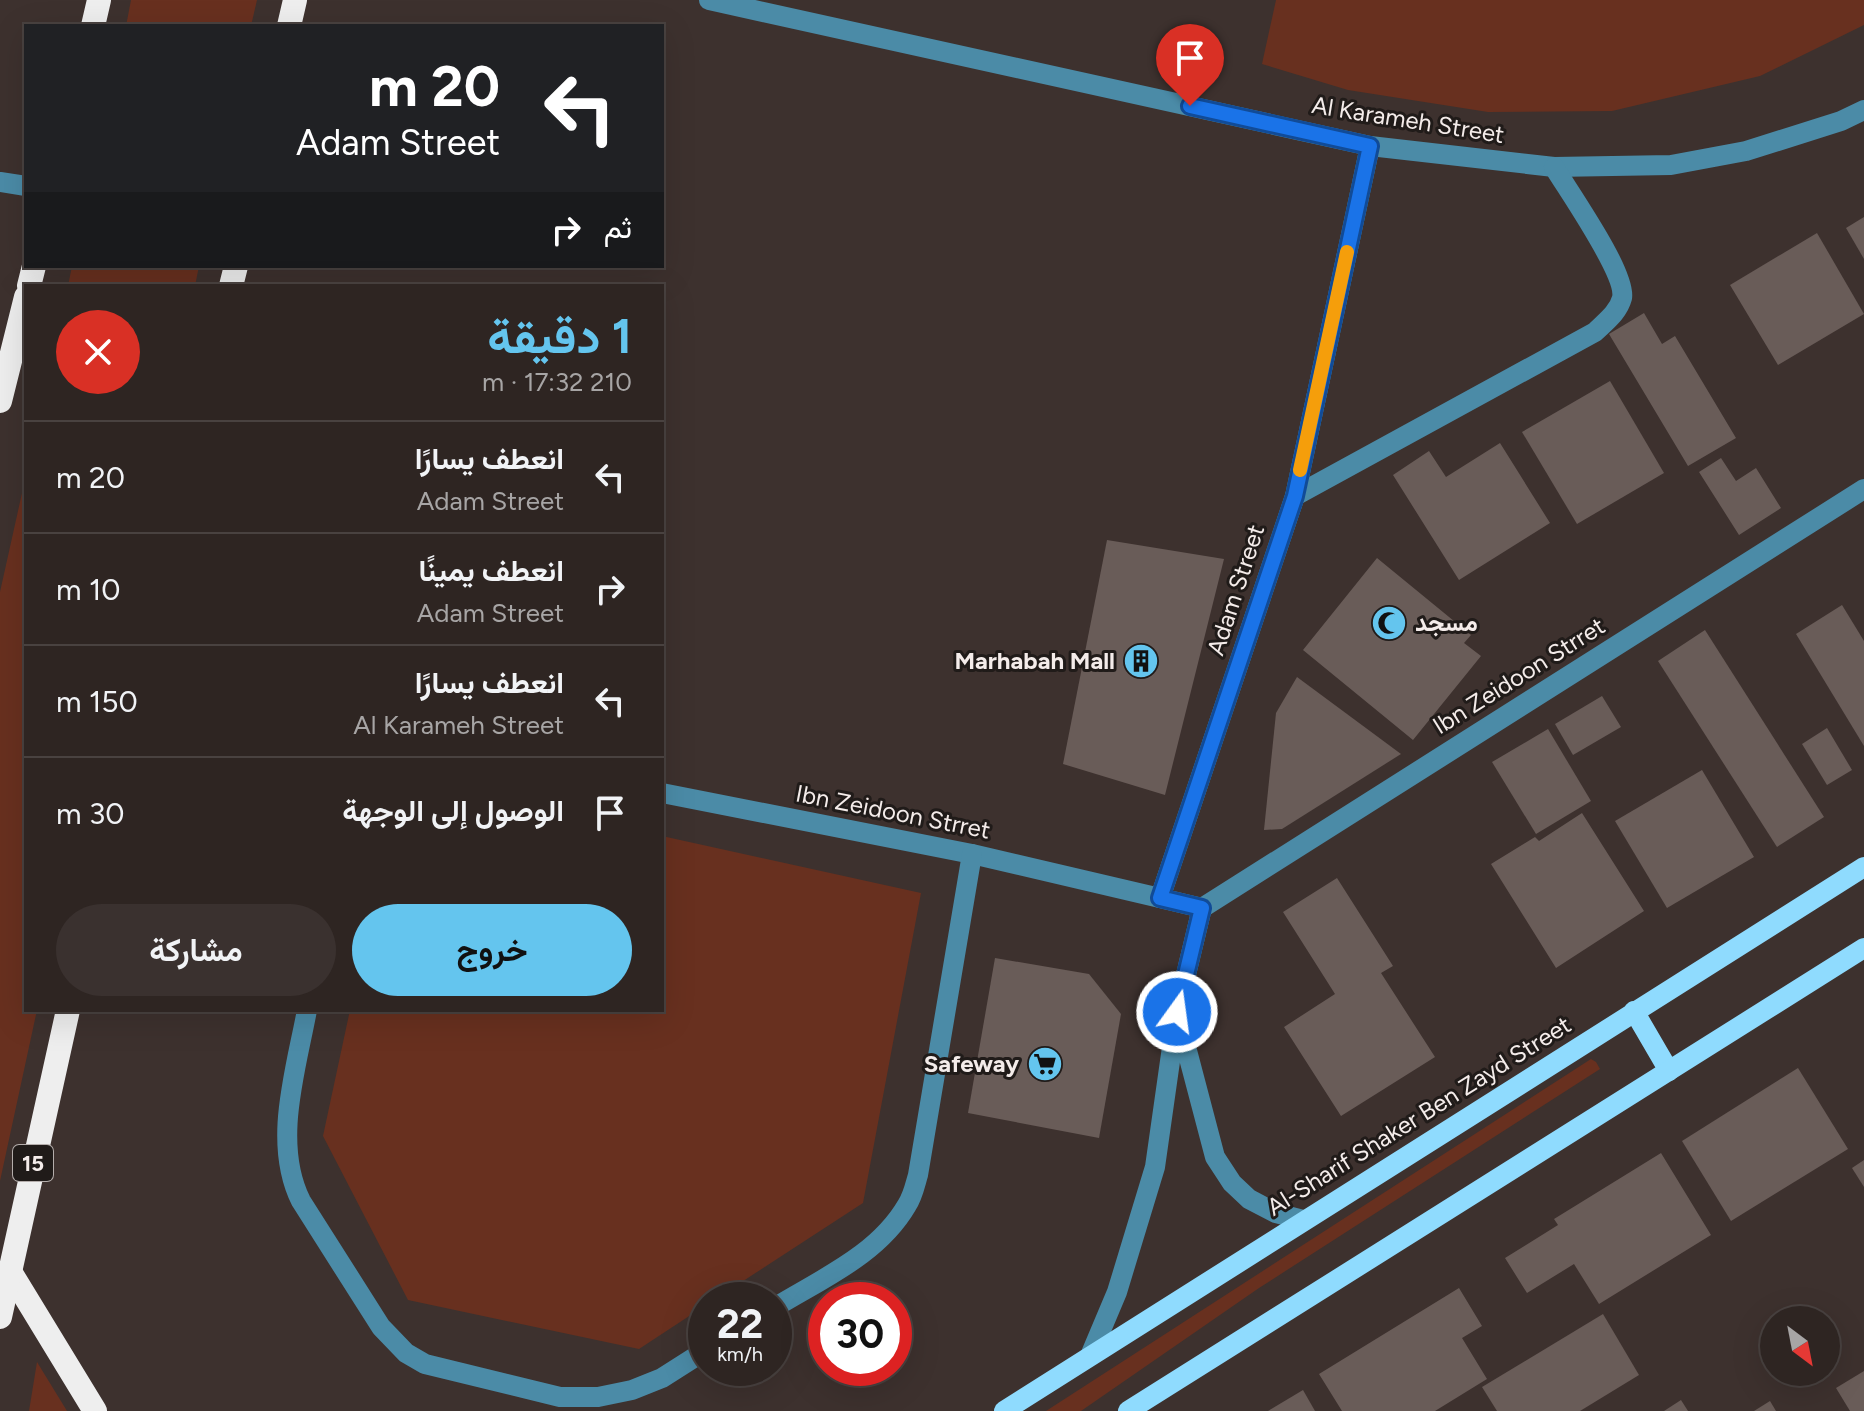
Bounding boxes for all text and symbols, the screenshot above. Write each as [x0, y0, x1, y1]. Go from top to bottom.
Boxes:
pin [1156, 24, 1224, 106]
icon: arrive [1168, 36, 1212, 80]
text: 20 m [369, 53, 500, 120]
icon: left [528, 56, 632, 160]
street label: Al Karameh Street [1310, 90, 1506, 149]
text: Adam Street [296, 121, 500, 164]
icon: right [544, 208, 588, 252]
text: ثم [604, 209, 632, 246]
text: 1 دقيقة [487, 307, 632, 365]
button: close [56, 310, 140, 394]
text: 210 m · 17:32 [482, 366, 632, 398]
text: انعطف يسارًا [415, 440, 564, 477]
icon: left [588, 455, 632, 499]
text: 20 m [56, 459, 125, 496]
text: Adam Street [417, 485, 564, 517]
street label: Adam Street [1201, 521, 1270, 659]
text: انعطف يمينًا [419, 552, 564, 589]
icon: right [588, 567, 632, 611]
text: 10 m [56, 571, 121, 608]
text: Adam Street [417, 597, 564, 629]
mosque icon: مسجد [1370, 604, 1408, 642]
place label: مسجد [1415, 608, 1478, 637]
street label: Ibn Zeidoon Strret [1427, 611, 1610, 740]
building icon: Marhabah Mall [1122, 642, 1160, 680]
place label: Marhabah Mall [954, 646, 1115, 675]
text: انعطف يسارًا [415, 664, 564, 701]
icon: left [588, 679, 632, 723]
text: 150 m [56, 683, 138, 720]
text: Al Karameh Street [353, 709, 564, 741]
street label: Ibn Zeidoon Strret [793, 778, 993, 845]
icon: arrive [588, 791, 632, 835]
text: الوصول إلى الوجهة [342, 792, 564, 829]
text: 30 m [56, 795, 125, 832]
button: مشاركة [56, 904, 336, 996]
button: خروج [352, 904, 632, 996]
position arrow [1135, 970, 1219, 1054]
street label: Al-Sharif Shaker Ben Zayd Street [1261, 1010, 1576, 1221]
supermarket icon: Safeway [1026, 1045, 1064, 1083]
place label: Safeway [924, 1049, 1019, 1078]
road number: 15 [13, 1145, 53, 1181]
speed limit sign: 30 [808, 1282, 912, 1386]
text: 22 [717, 1300, 763, 1348]
north arrow [1760, 1306, 1840, 1386]
map controls [1760, 1306, 1840, 1386]
text: km/h [717, 1342, 763, 1366]

